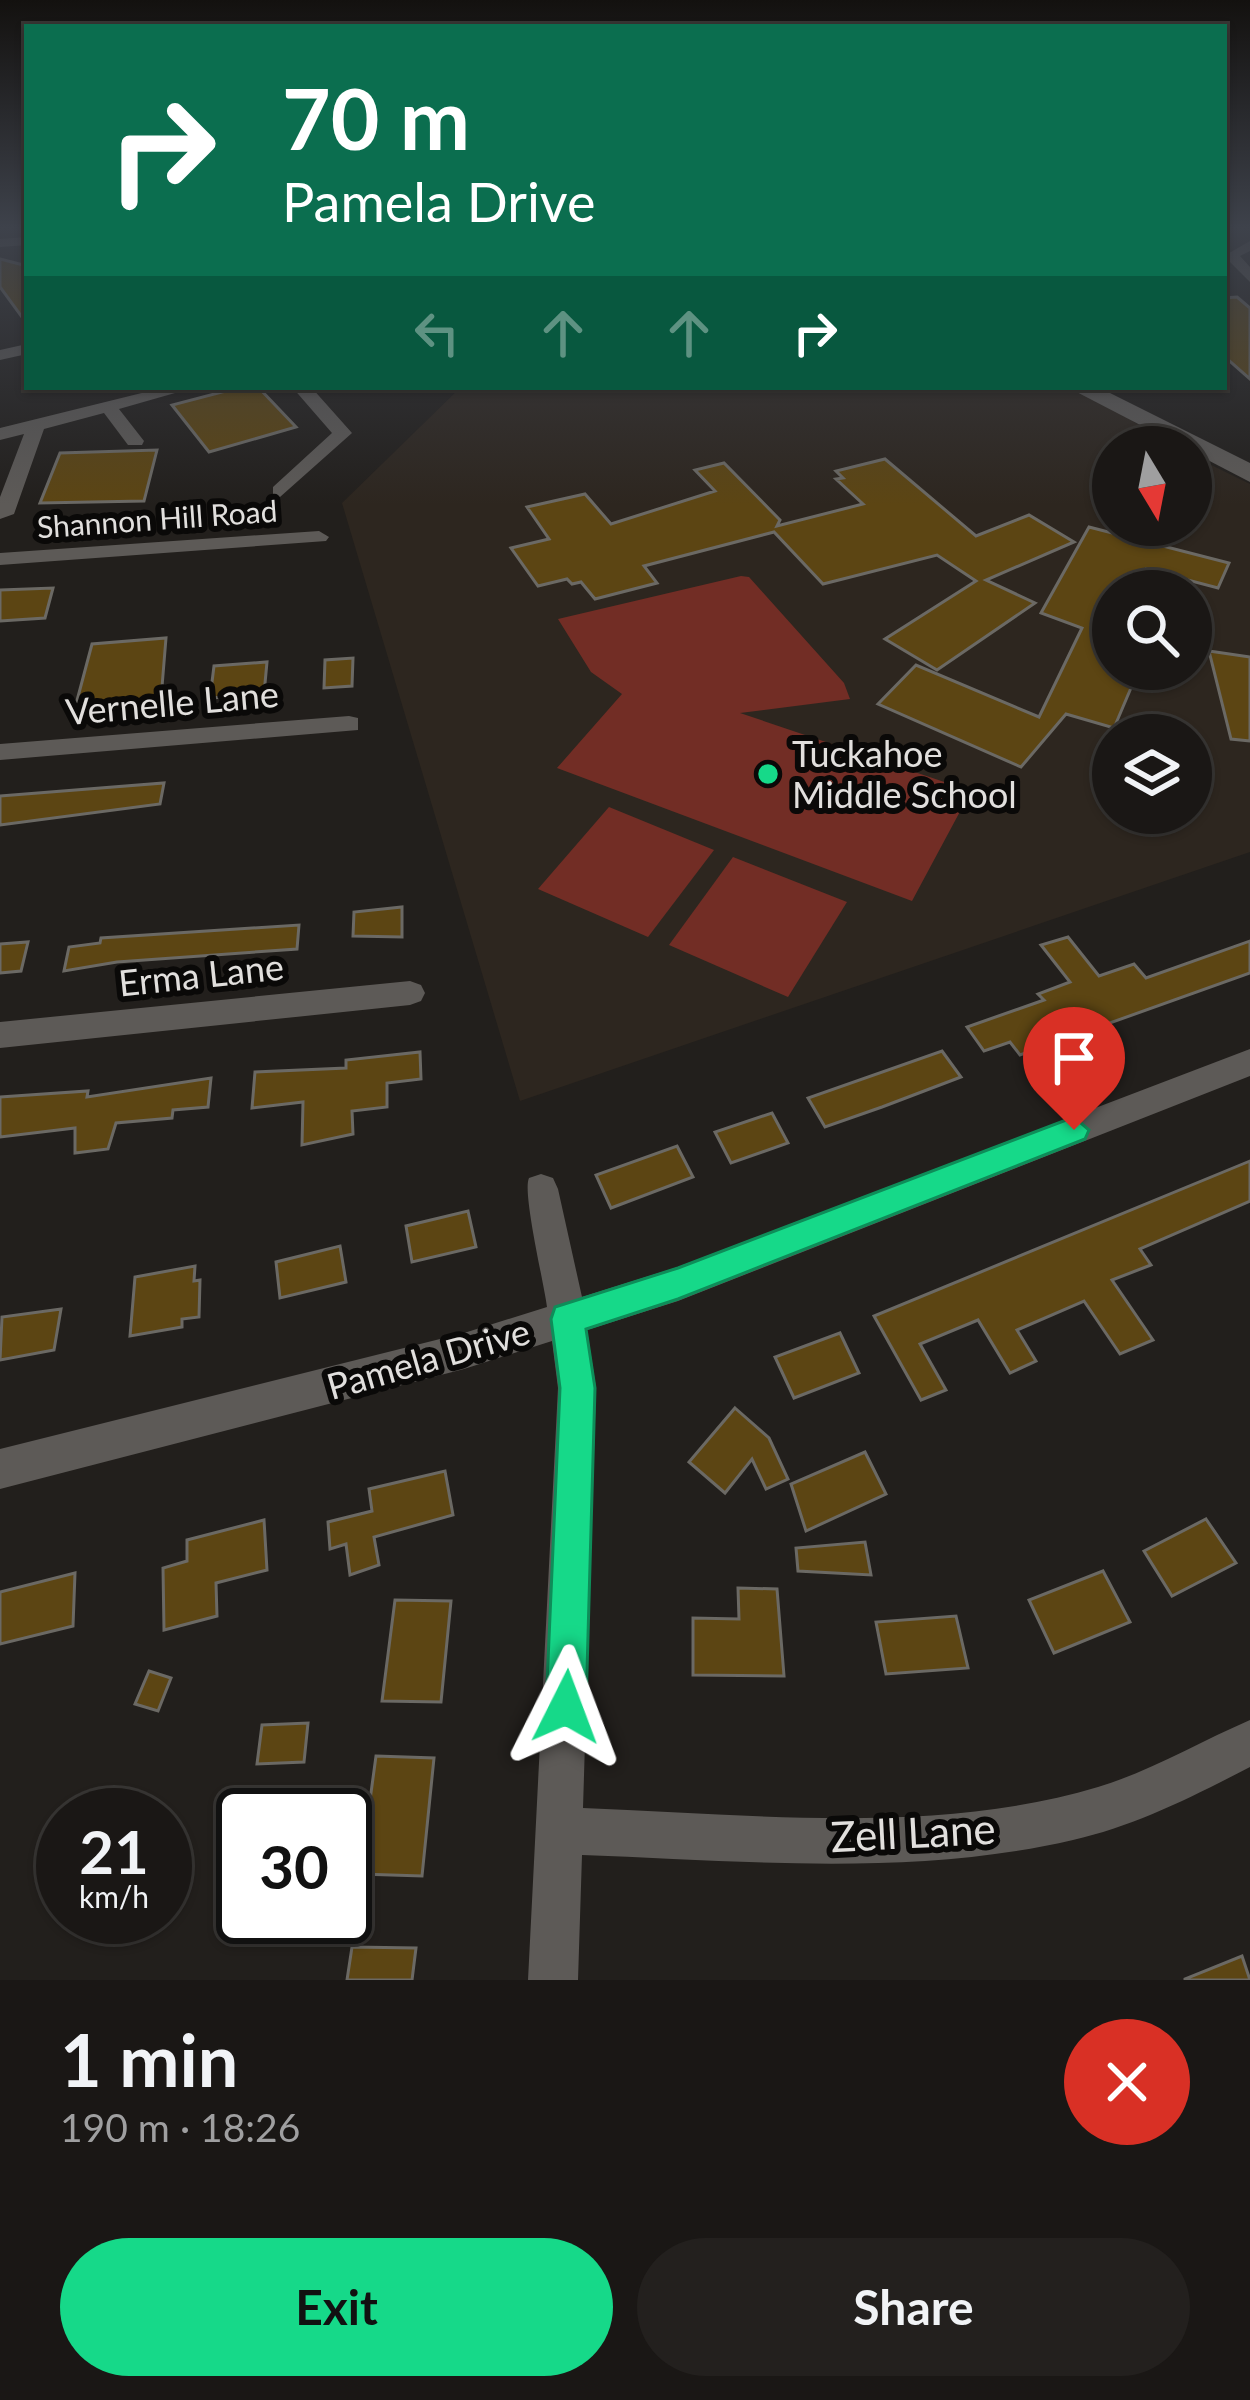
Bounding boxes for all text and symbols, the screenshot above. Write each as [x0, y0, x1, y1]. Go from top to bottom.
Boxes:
text: 70 m [282, 67, 470, 168]
icon: right [84, 72, 240, 228]
text: Pamela Drive [282, 169, 595, 234]
icon: left [404, 300, 470, 366]
icon: ahead [530, 300, 596, 366]
icon: ahead [656, 300, 722, 366]
icon: right [782, 300, 848, 366]
north arrow [1092, 426, 1212, 546]
map controls [1092, 426, 1212, 834]
street label: Shannon Hill Road [36, 492, 278, 544]
button: search [1092, 570, 1212, 690]
street label: Vernelle Lane [64, 671, 280, 733]
button: layers [1092, 714, 1212, 834]
place label: Tuckahoe Middle School [792, 731, 1017, 816]
marker: Tuckahoe Middle School [755, 761, 781, 787]
street label: Erma Lane [116, 943, 286, 1005]
pin [1023, 1007, 1125, 1130]
icon: arrive [1041, 1025, 1107, 1091]
street label: Pamela Drive [321, 1308, 535, 1408]
position arrow [503, 1644, 629, 1770]
speed limit sign: 30 [216, 1788, 372, 1944]
street label: Zell Lane [829, 1803, 997, 1861]
text: 21 [79, 1815, 149, 1887]
text: km/h [79, 1878, 149, 1914]
text: 1 min [60, 2016, 238, 2102]
button: close [1064, 2019, 1190, 2145]
text: 190 m · 18:26 [60, 2104, 300, 2150]
button: Exit [60, 2238, 613, 2376]
button: Share [637, 2238, 1190, 2376]

